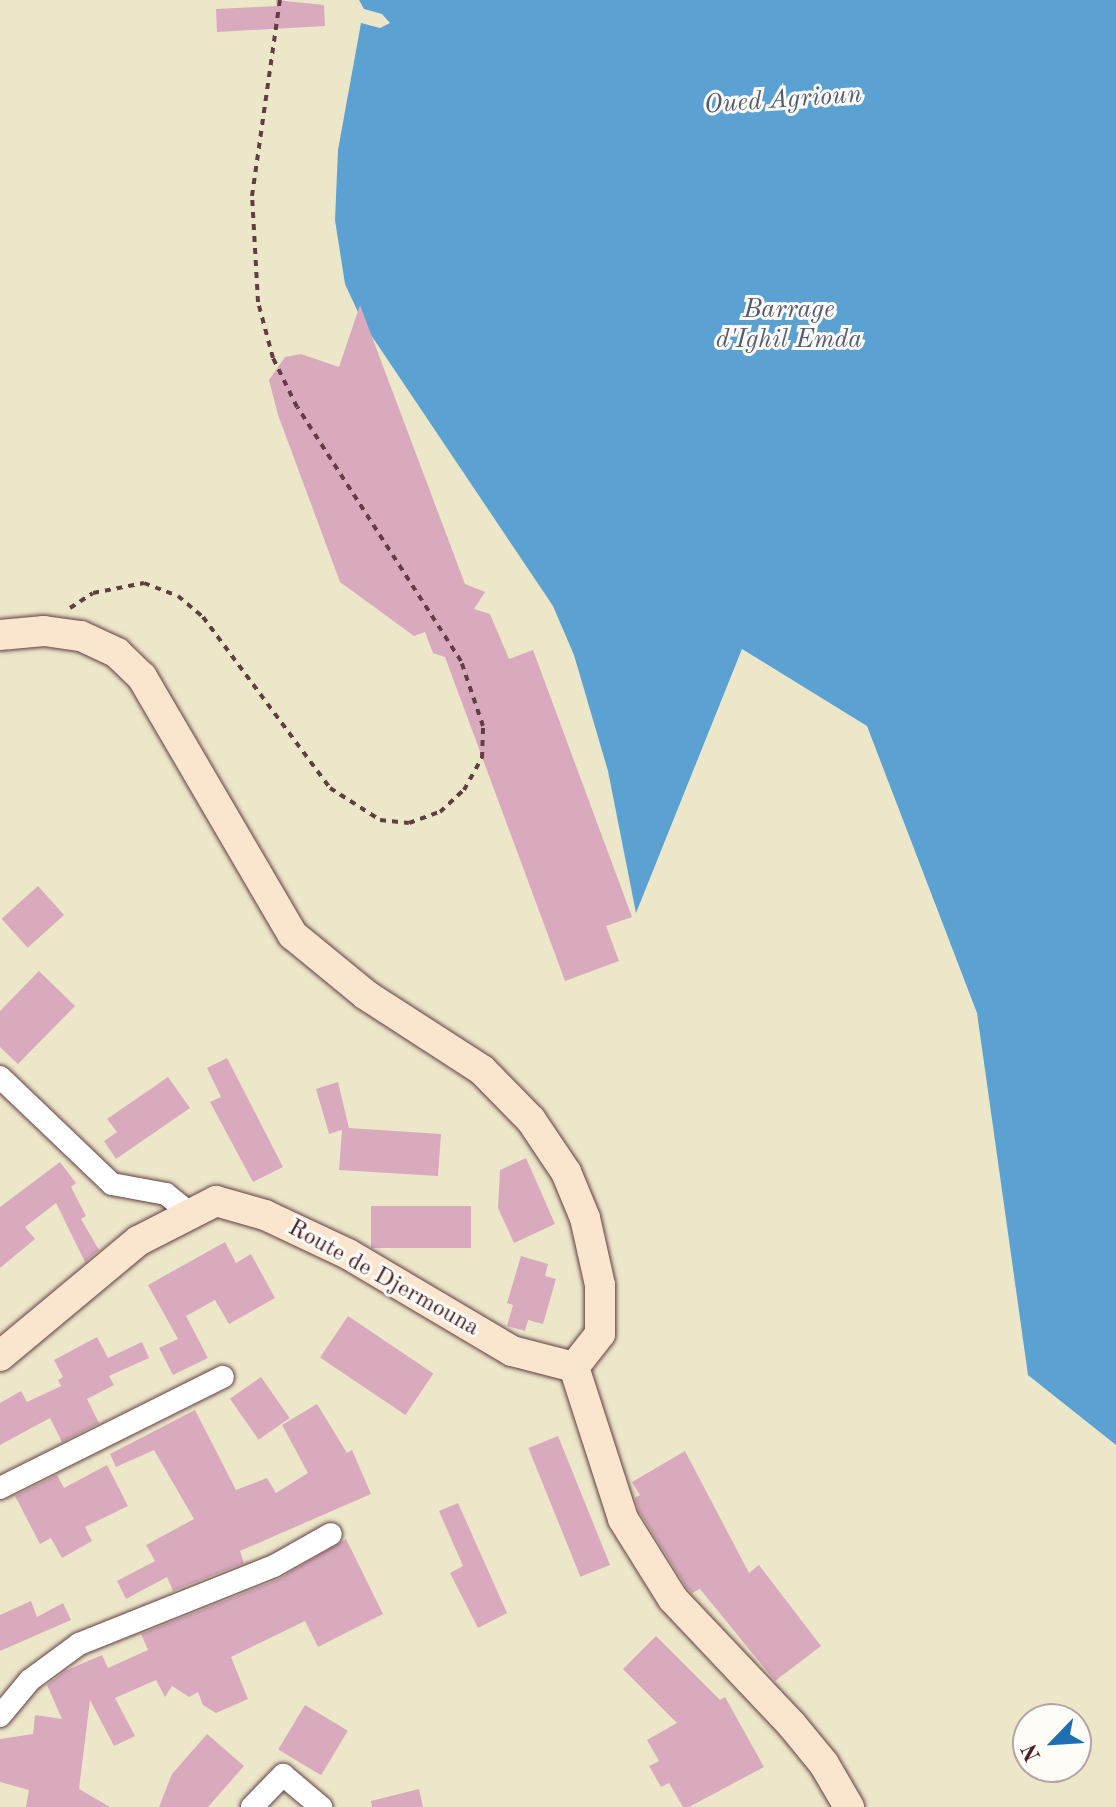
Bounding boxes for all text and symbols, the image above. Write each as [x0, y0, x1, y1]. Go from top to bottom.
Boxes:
water label: Oued Agrioun [703, 80, 863, 122]
water label: Barrage d'Ighil Emda [716, 295, 862, 356]
street label: Route de Djermouna [282, 1214, 484, 1344]
north arrow [1012, 1703, 1092, 1783]
text: N [1019, 1740, 1046, 1765]

